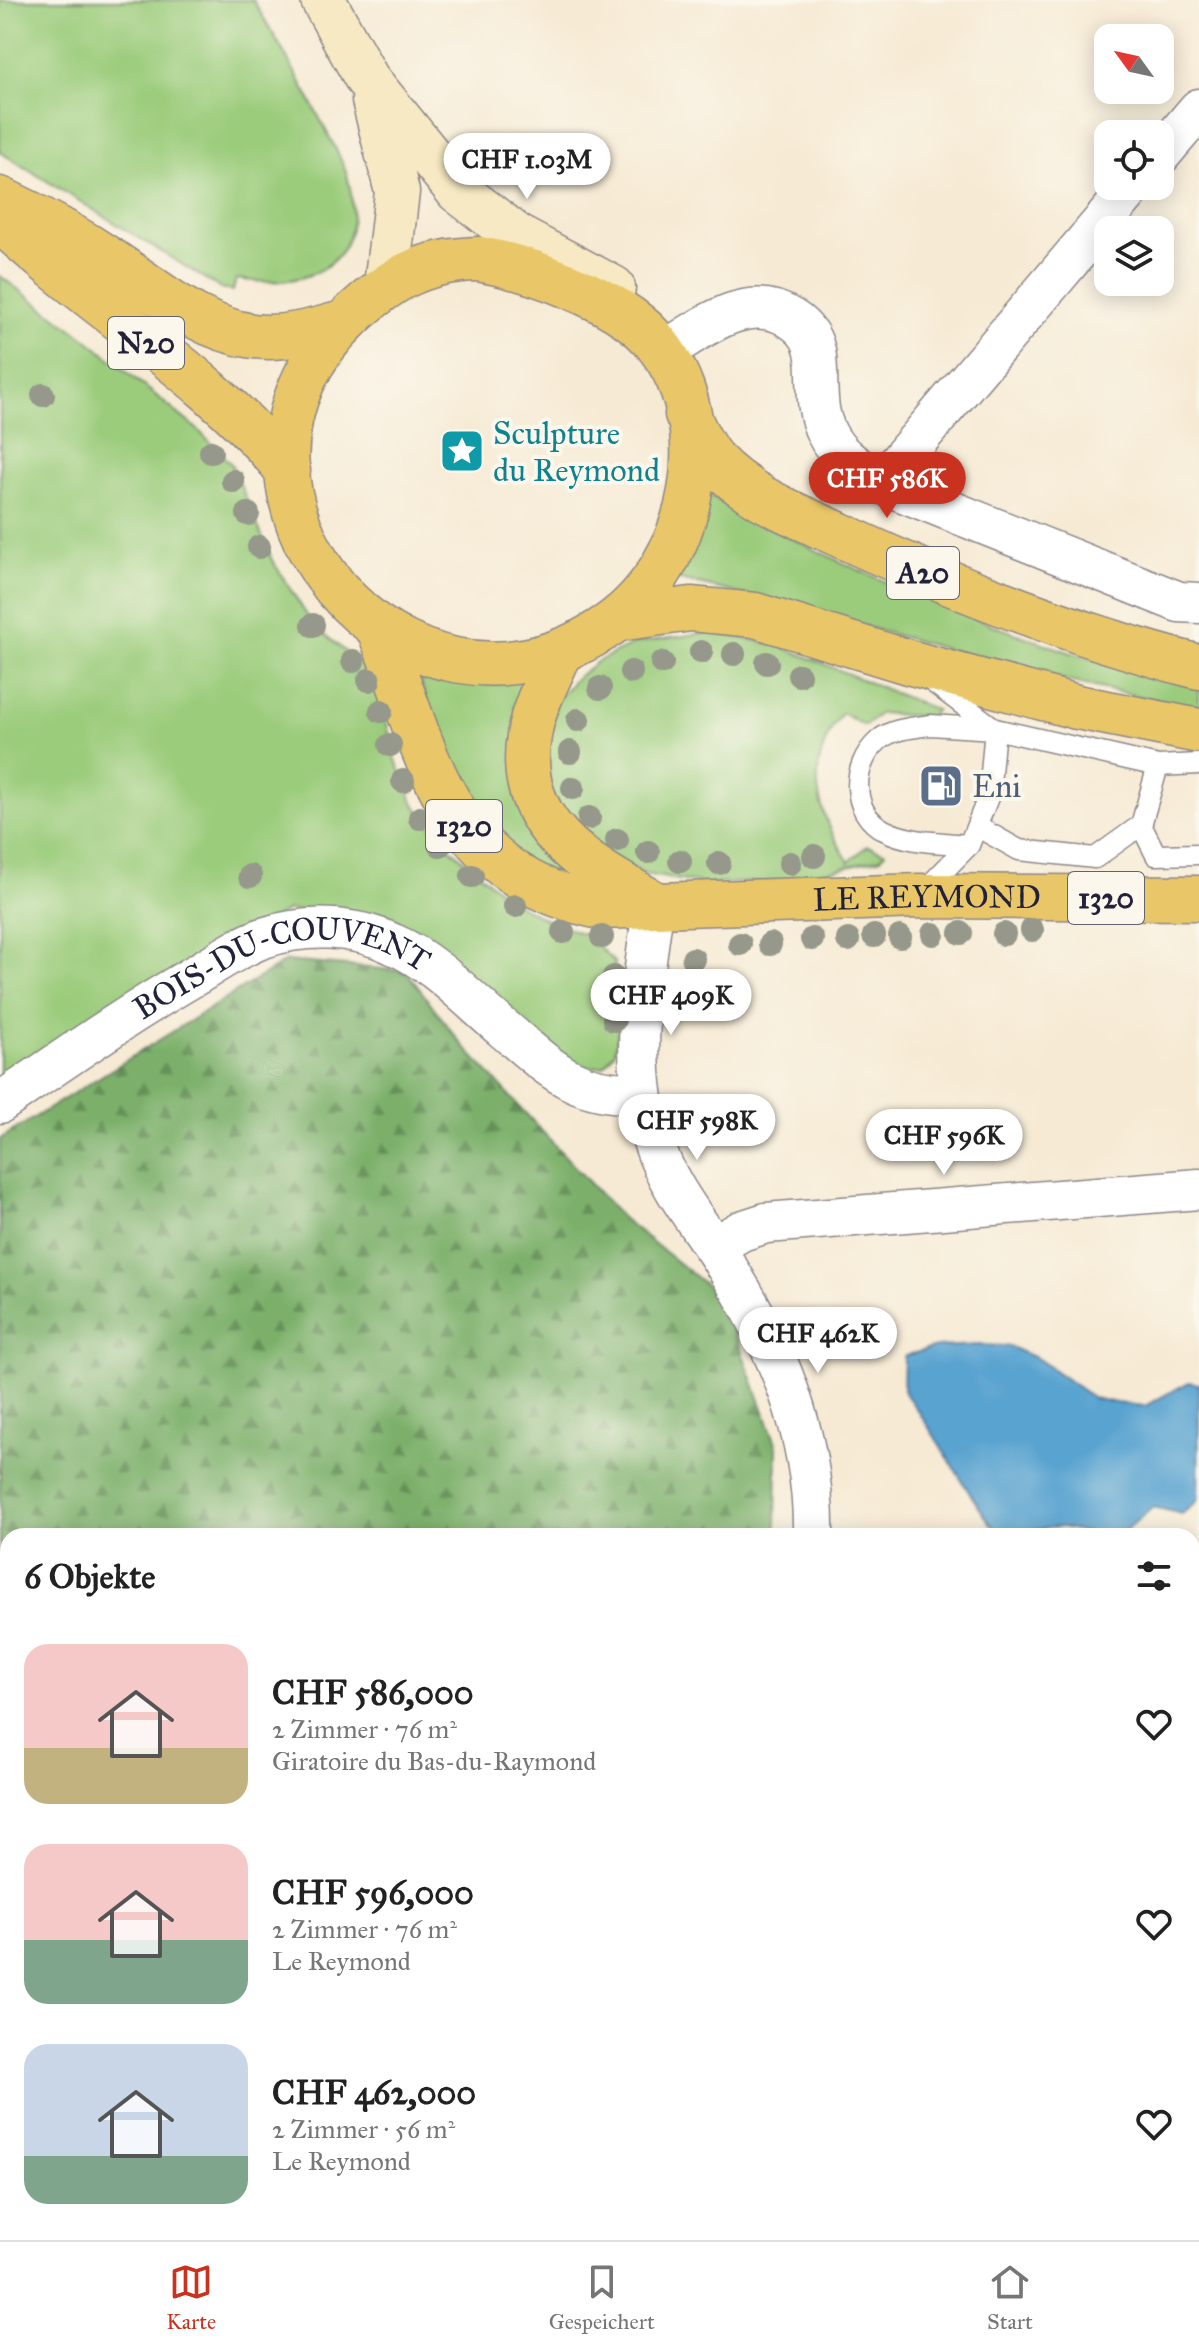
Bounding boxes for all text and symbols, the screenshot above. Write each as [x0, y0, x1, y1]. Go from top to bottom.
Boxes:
north arrow [1094, 24, 1174, 104]
map controls [1094, 24, 1174, 296]
button: locate [1094, 120, 1174, 200]
pin: CHF 1.03M [435, 133, 619, 201]
text: CHF 1.03M [462, 143, 592, 175]
button: layers [1094, 216, 1174, 296]
road number: N20 [108, 317, 184, 369]
place label: Sculpture du Reymond [493, 414, 660, 490]
place icon: Sculpture du Reymond [438, 427, 486, 475]
pin: CHF 586K [804, 452, 970, 520]
text: CHF 586K [827, 462, 947, 494]
road number: A20 [887, 547, 959, 599]
fuel station icon: Eni [917, 762, 965, 810]
place label: Eni [972, 767, 1021, 806]
road number: 1320 [426, 800, 502, 852]
road number: 1320 [1068, 872, 1144, 924]
street label: LE REYMOND [812, 876, 1041, 919]
street label: BOIS-DU-COUVENT [126, 909, 438, 1028]
pin: CHF 409K [588, 969, 754, 1037]
text: CHF 409K [609, 979, 733, 1011]
pin: CHF 598K [614, 1094, 780, 1162]
text: CHF 598K [636, 1104, 758, 1136]
pin: CHF 596K [861, 1109, 1027, 1177]
text: CHF 596K [884, 1119, 1004, 1151]
pin: CHF 462K [735, 1307, 901, 1375]
text: CHF 462K [757, 1317, 879, 1349]
icon: filters [1132, 1554, 1176, 1598]
text: 6 Objekte [24, 1556, 155, 1597]
text: CHF 586,000 [272, 1672, 474, 1713]
icon: home [88, 1676, 184, 1772]
icon: heart [1132, 1702, 1176, 1746]
text: 2 Zimmer · 76 m² [272, 1713, 457, 1745]
text: Giratoire du Bas-du-Raymond [272, 1745, 596, 1777]
text: CHF 596,000 [272, 1872, 474, 1913]
icon: home [88, 1876, 184, 1972]
icon: heart [1132, 1902, 1176, 1946]
text: 2 Zimmer · 76 m² [272, 1913, 457, 1945]
text: Le Reymond [272, 1945, 411, 1977]
text: CHF 462,000 [272, 2072, 476, 2113]
icon: home [88, 2076, 184, 2172]
icon: heart [1132, 2102, 1176, 2146]
text: 2 Zimmer · 56 m² [272, 2113, 455, 2145]
text: Le Reymond [272, 2145, 411, 2177]
tab: Karte [166, 2260, 216, 2335]
tab: Gespeichert [549, 2260, 655, 2335]
tab: Start [987, 2260, 1033, 2335]

